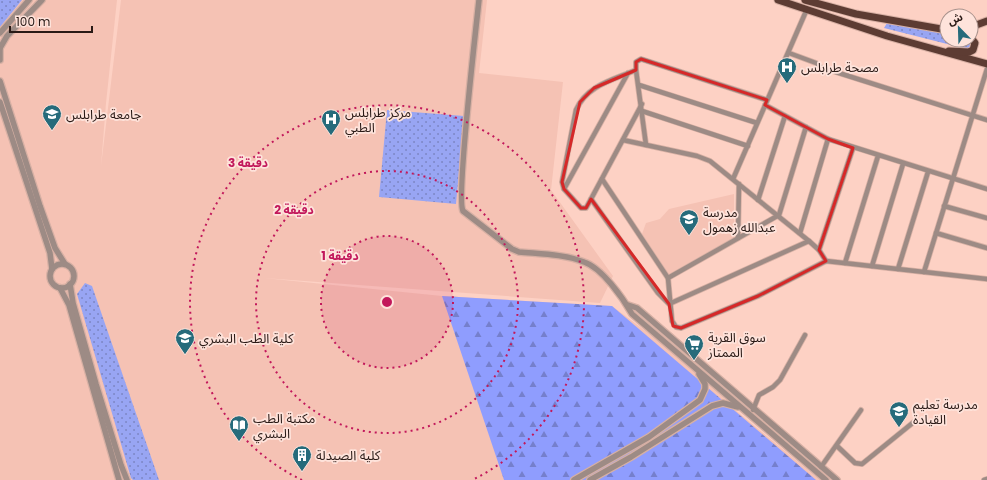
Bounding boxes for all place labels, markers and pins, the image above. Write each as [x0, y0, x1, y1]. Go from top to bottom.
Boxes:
hospital icon: مصحة طرابلس [776, 56, 798, 84]
place label: مصحة طرابلس [801, 58, 879, 77]
school or university icon: جامعة طرابلس [41, 103, 63, 131]
place label: مركز طرابلس الطبي [345, 103, 411, 138]
place label: جامعة طرابلس [66, 105, 142, 124]
hospital icon: مركز طرابلس الطبي [320, 108, 342, 136]
place label: مدرسة عبدالله زهمول [703, 203, 776, 237]
school or university icon: مدرسة عبدالله زهمول [678, 208, 700, 236]
centre of rings [380, 295, 394, 309]
school or university icon: كلية الطب البشري [174, 327, 196, 355]
place label: سوق القرية الممتاز [707, 328, 766, 362]
place label: كلية الطب البشري [199, 329, 294, 349]
supermarket icon: سوق القرية الممتاز [683, 333, 705, 361]
place label: مدرسة تعليم القيادة [913, 395, 978, 429]
school or university icon: مدرسة تعليم القيادة [888, 400, 910, 428]
place label: مكتبة الطب البشري [253, 409, 316, 444]
library icon: مكتبة الطب البشري [228, 414, 250, 442]
building icon: كلية الصيدلة [291, 444, 313, 472]
place label: كلية الصيدلة [316, 446, 381, 465]

